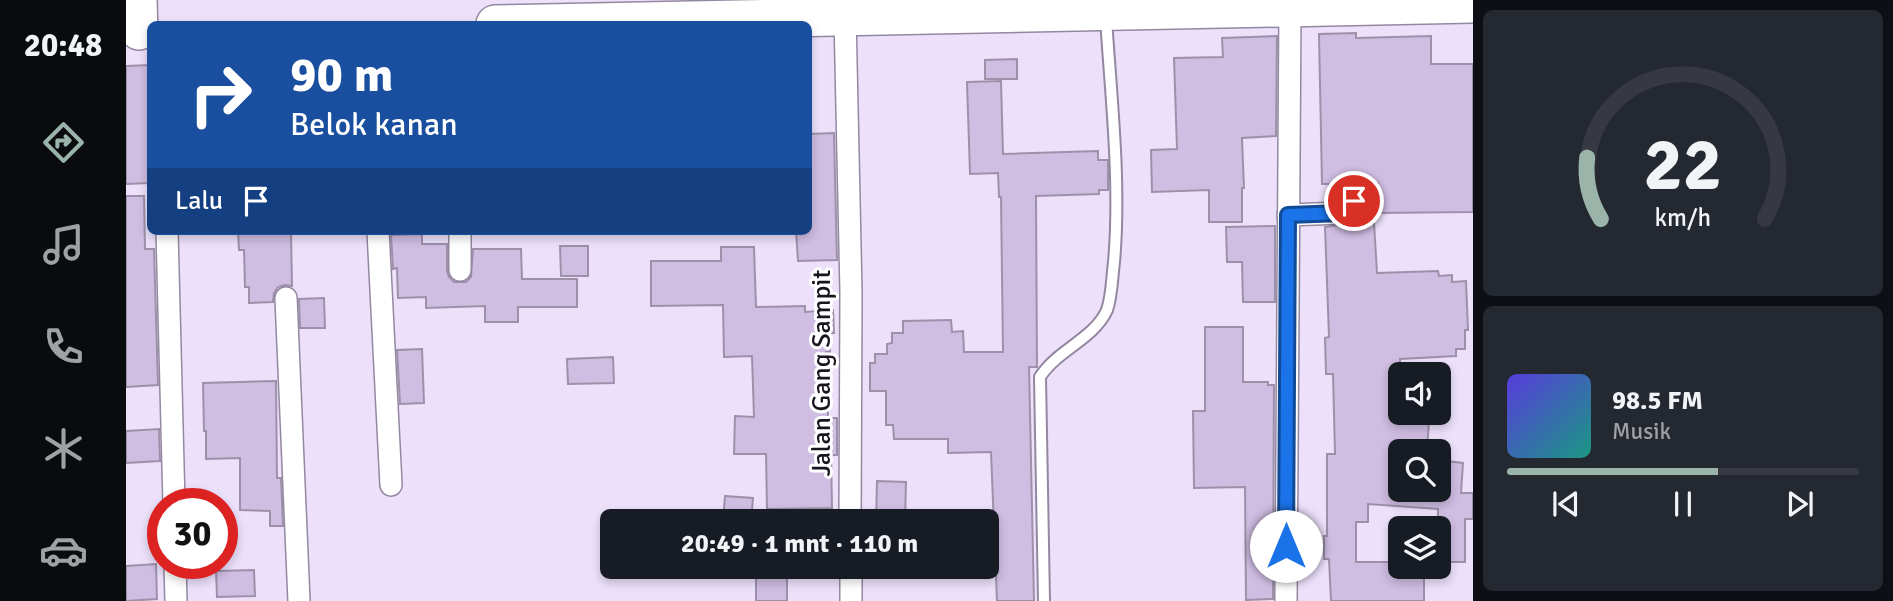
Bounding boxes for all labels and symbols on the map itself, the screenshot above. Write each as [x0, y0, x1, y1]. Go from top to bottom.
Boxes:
pin [1324, 171, 1384, 231]
street label: Jalan Gang Sampit [806, 270, 838, 476]
speed limit sign: 30 [147, 488, 238, 579]
position arrow [1249, 509, 1323, 583]

